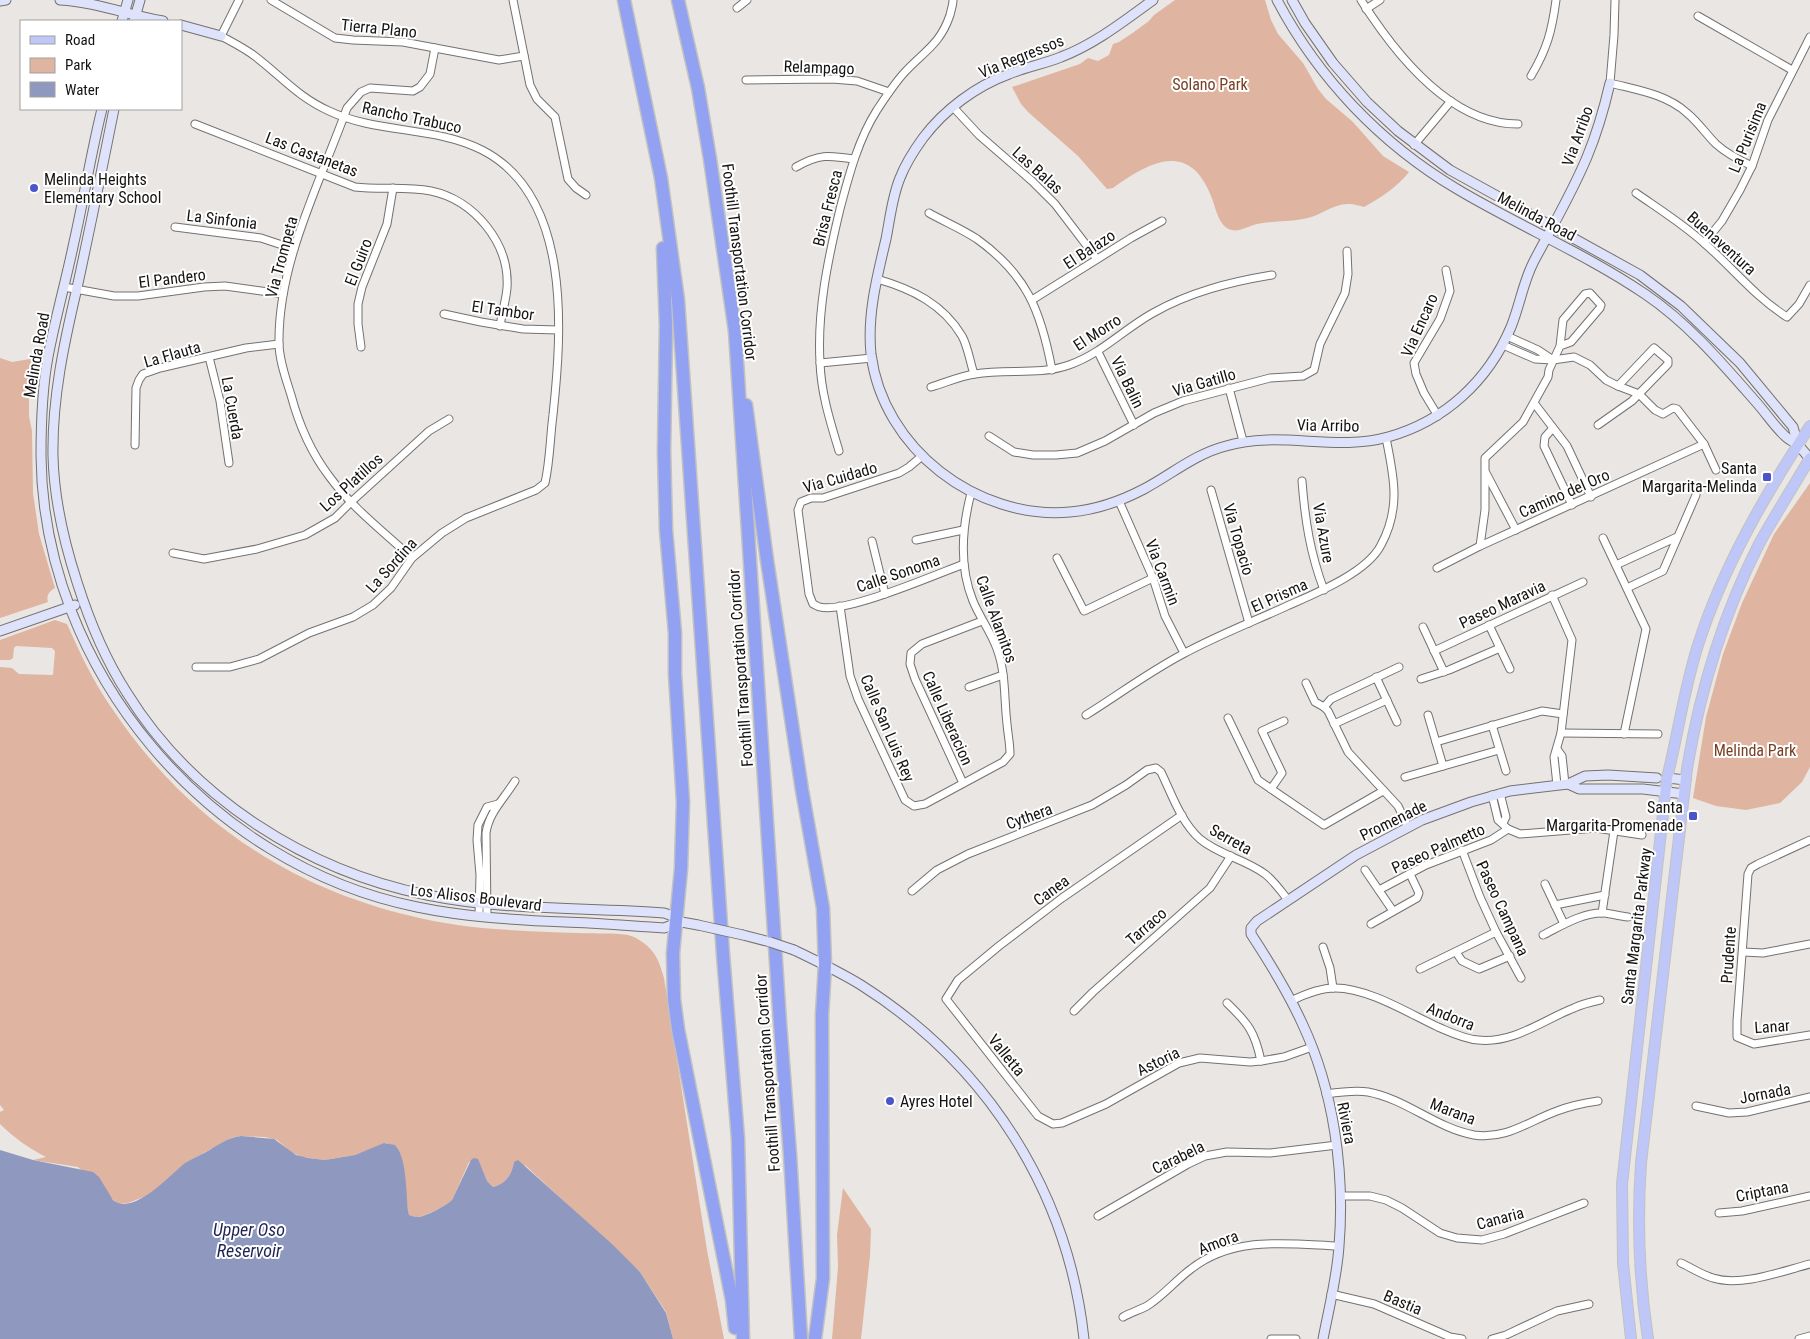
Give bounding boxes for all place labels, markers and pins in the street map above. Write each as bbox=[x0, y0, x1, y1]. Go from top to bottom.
place label: Melinda Heights Elementary School bbox=[44, 170, 161, 207]
marker: Melinda Heights Elementary School bbox=[28, 182, 40, 194]
place label: Santa Margarita-Melinda bbox=[1642, 459, 1757, 496]
marker: Santa Margarita-Melinda bbox=[1761, 471, 1773, 483]
place label: Santa Margarita-Promenade bbox=[1546, 798, 1683, 835]
marker: Santa Margarita-Promenade bbox=[1687, 810, 1699, 822]
place label: Ayres Hotel bbox=[900, 1092, 973, 1111]
marker: Ayres Hotel bbox=[884, 1095, 896, 1107]

